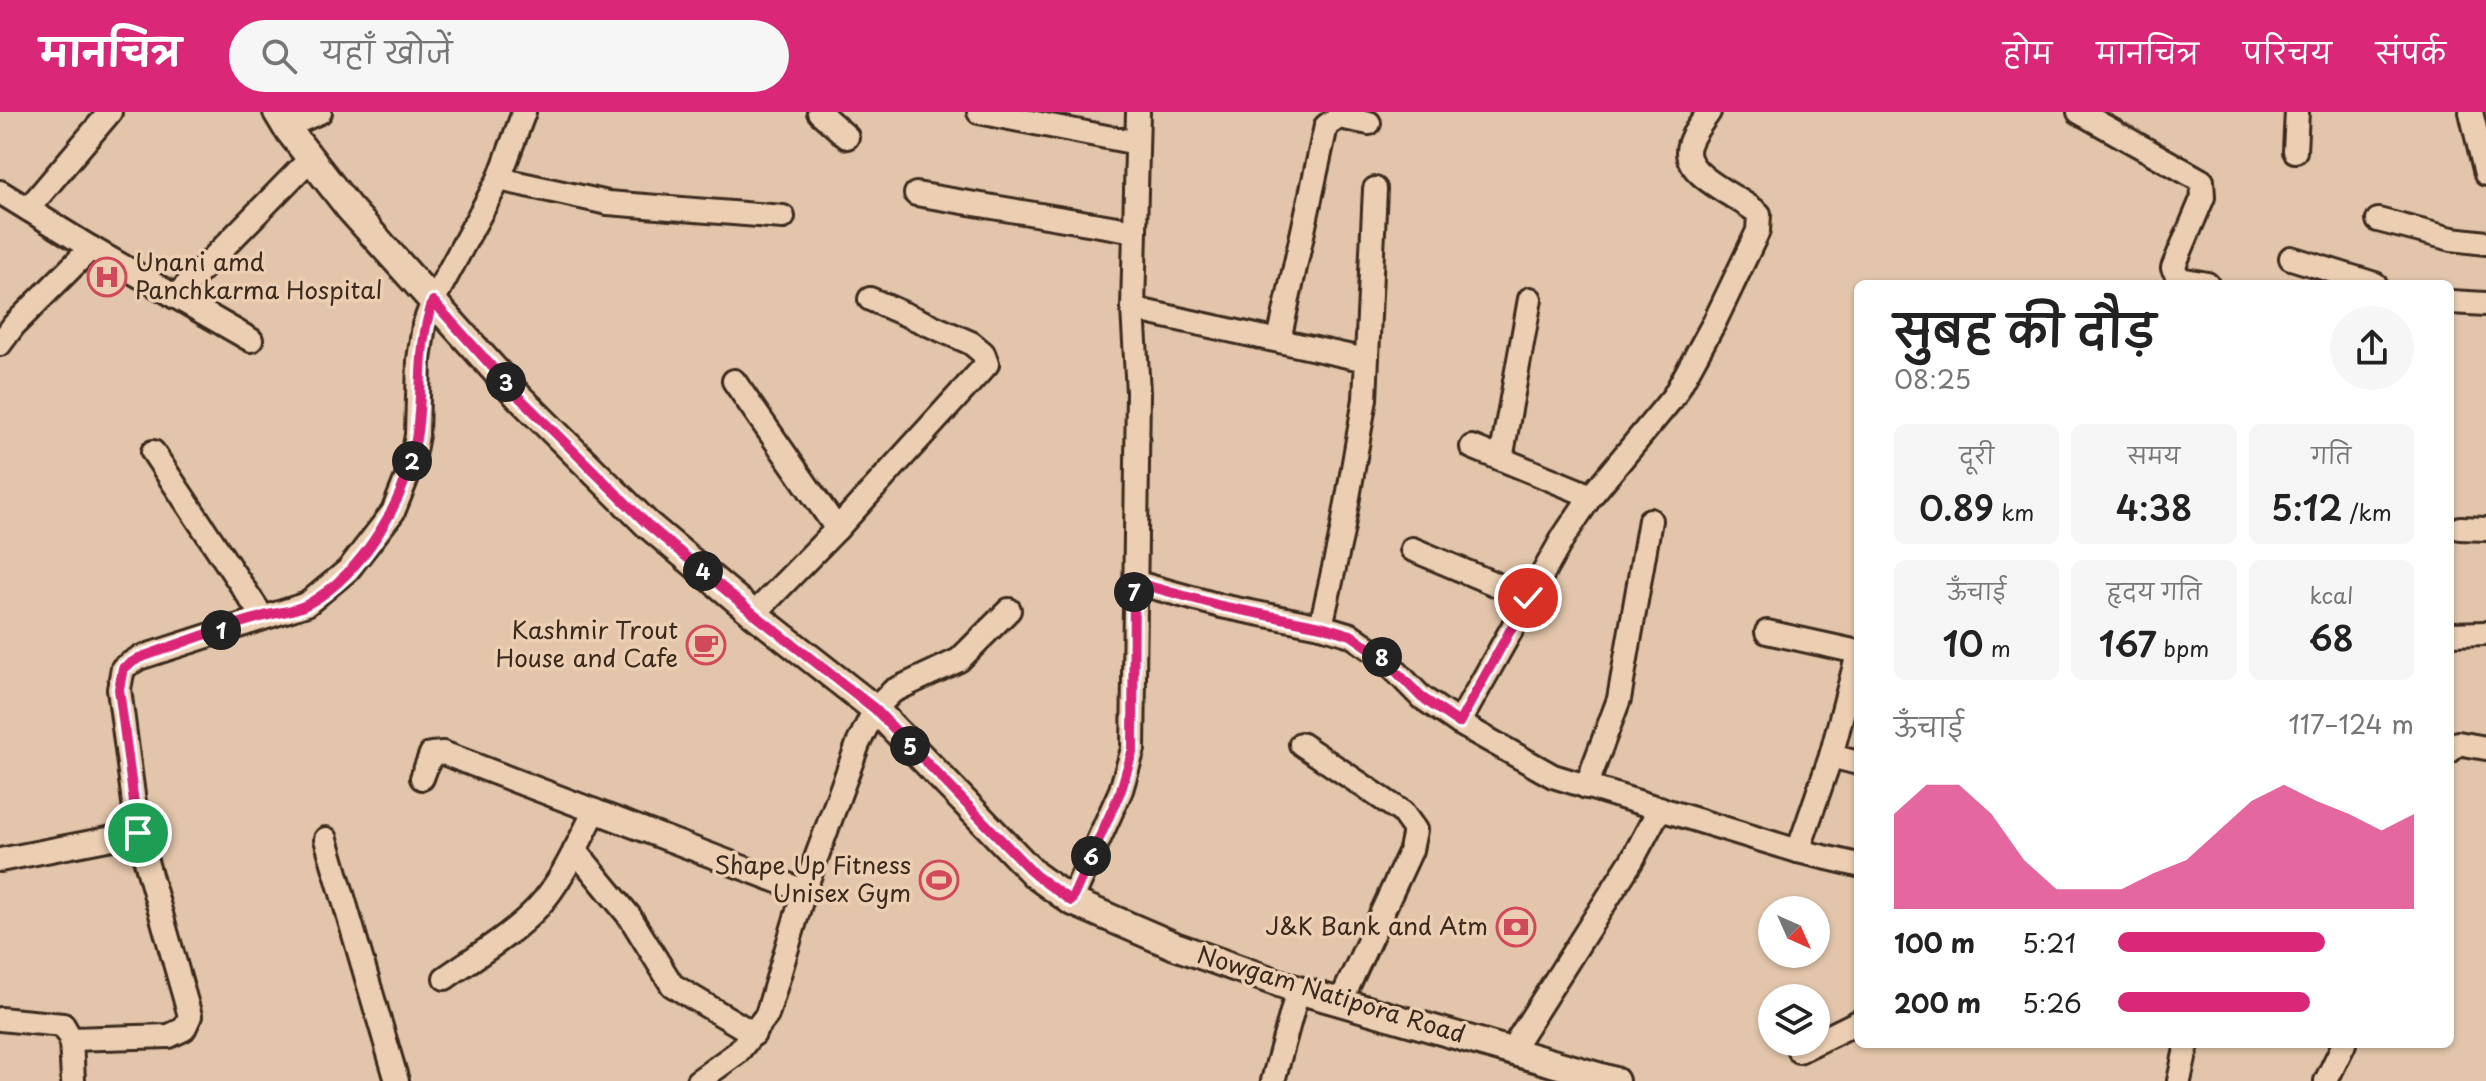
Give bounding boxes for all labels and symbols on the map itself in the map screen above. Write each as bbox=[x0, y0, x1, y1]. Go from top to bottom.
place label: Unani amd Panchkarma Hospital bbox=[135, 243, 382, 307]
hospital icon: Unani amd Panchkarma Hospital bbox=[86, 256, 128, 298]
pin: 3 bbox=[486, 362, 526, 402]
pin: 2 bbox=[392, 441, 432, 481]
pin: 4 bbox=[683, 551, 723, 591]
pin bbox=[1494, 564, 1562, 632]
pin: 7 bbox=[1114, 572, 1154, 612]
pin: 1 bbox=[201, 610, 241, 650]
place label: Kashmir Trout House and Cafe bbox=[495, 611, 678, 675]
cafe icon: Kashmir Trout House and Cafe bbox=[685, 624, 727, 666]
pin: 8 bbox=[1362, 637, 1402, 677]
pin: 5 bbox=[890, 726, 930, 766]
pin bbox=[104, 799, 172, 867]
pin: 6 bbox=[1071, 836, 1111, 876]
place label: Shape Up Fitness Unisex Gym bbox=[714, 846, 911, 910]
sports icon: Shape Up Fitness Unisex Gym bbox=[918, 859, 960, 901]
north arrow bbox=[1758, 896, 1830, 968]
bank icon: J&K Bank and Atm bbox=[1495, 906, 1537, 948]
place label: J&K Bank and Atm bbox=[1265, 907, 1488, 943]
street label: Nowgam Natipora Road bbox=[1193, 935, 1470, 1051]

